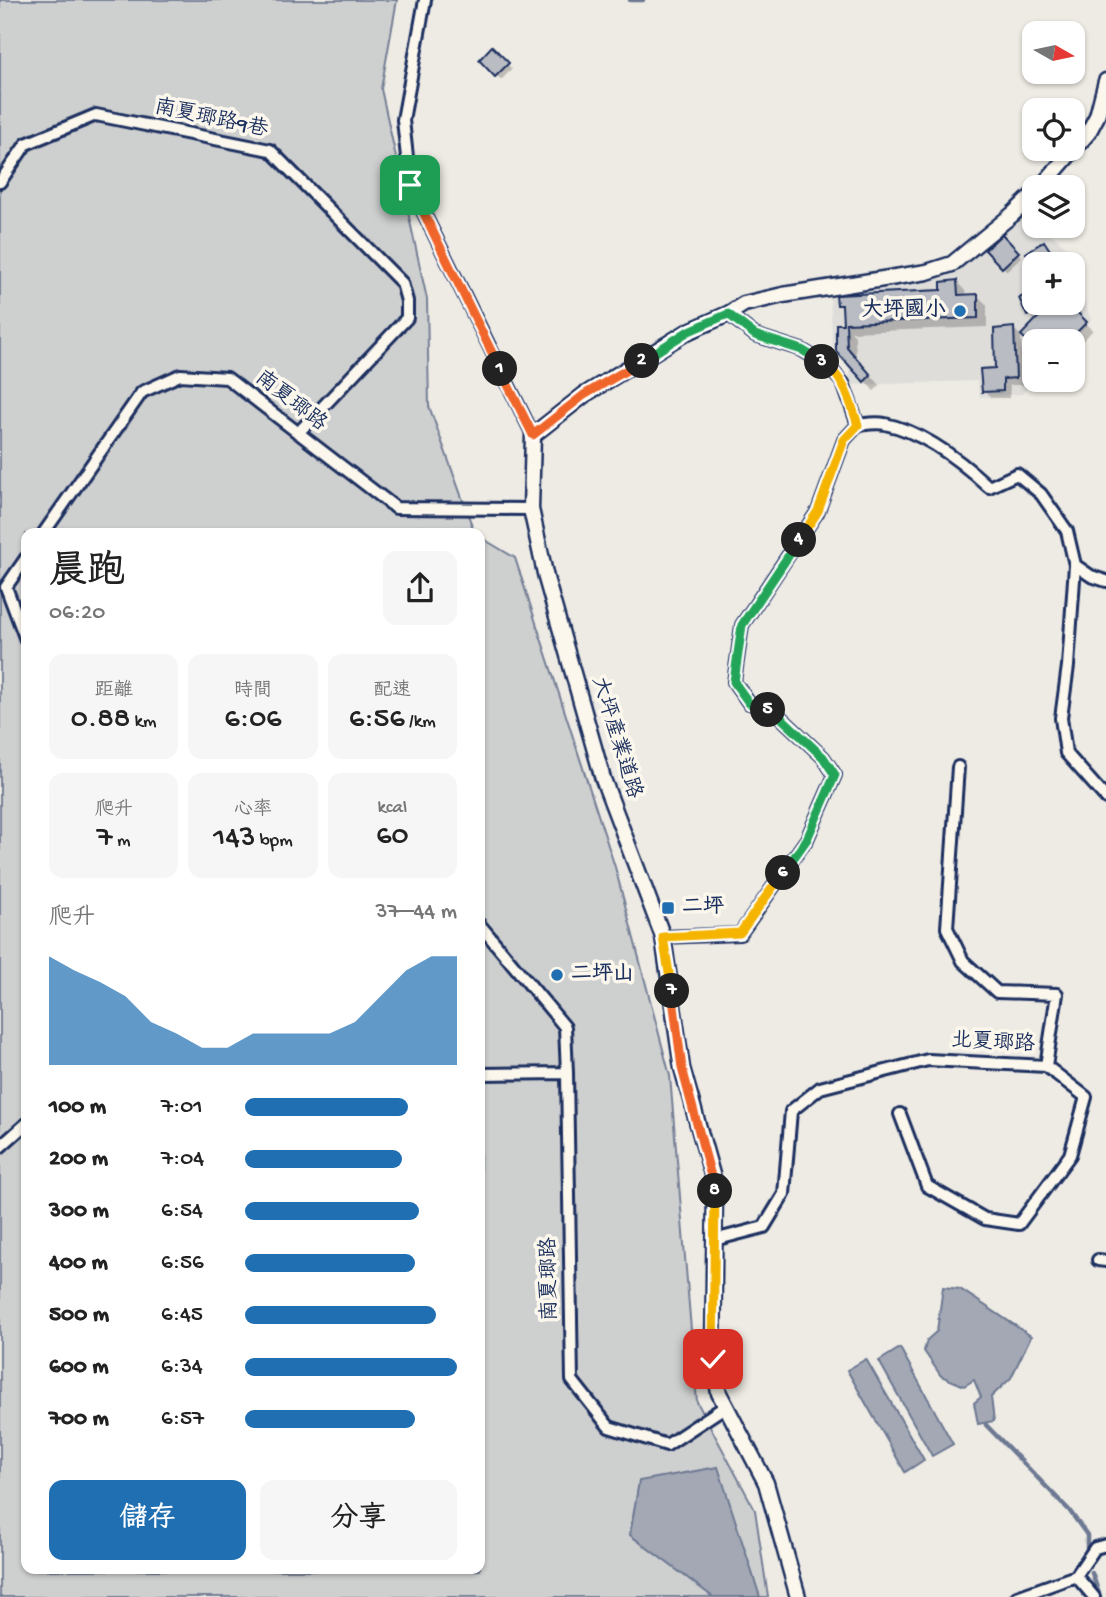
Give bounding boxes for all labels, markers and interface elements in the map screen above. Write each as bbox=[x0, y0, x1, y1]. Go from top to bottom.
north arrow bbox=[1022, 21, 1085, 84]
map controls bbox=[1022, 21, 1085, 392]
street label: 南夏瑯路9巷 bbox=[152, 94, 271, 144]
button: locate bbox=[1022, 98, 1085, 161]
pin bbox=[380, 155, 440, 215]
icon: arrive bbox=[391, 166, 429, 204]
button: layers bbox=[1022, 175, 1085, 238]
button: + bbox=[1022, 252, 1085, 315]
place label: 大坪國小 bbox=[862, 298, 946, 324]
marker: 大坪國小 bbox=[952, 303, 968, 319]
button: − bbox=[1022, 329, 1085, 392]
pin: 2 bbox=[624, 344, 660, 378]
pin: 3 bbox=[804, 344, 840, 380]
text: 2 bbox=[637, 349, 646, 372]
text: 3 bbox=[817, 350, 826, 373]
pin: 1 bbox=[482, 352, 518, 386]
text: 1 bbox=[496, 357, 503, 380]
street label: 南夏瑯路 bbox=[249, 365, 332, 438]
pin: 4 bbox=[782, 522, 816, 558]
text: 4 bbox=[794, 528, 803, 551]
button: share bbox=[383, 551, 457, 625]
text: 晨跑 bbox=[49, 552, 125, 596]
text: 06:20 bbox=[49, 600, 105, 627]
street label: 大坪產業道路 bbox=[585, 674, 647, 802]
text: 距離 bbox=[95, 680, 133, 703]
text: 時間 bbox=[234, 680, 272, 703]
text: 配速 bbox=[373, 680, 411, 703]
pin: 5 bbox=[750, 692, 786, 728]
text: 5 bbox=[763, 698, 773, 721]
text: 0.88 bbox=[71, 703, 130, 738]
text: 6:06 bbox=[225, 703, 281, 738]
text: 6:56 bbox=[349, 703, 405, 738]
text: km bbox=[130, 711, 157, 734]
text: /km bbox=[405, 711, 436, 734]
text: kcal bbox=[377, 797, 407, 820]
text: 爬升 bbox=[95, 799, 133, 822]
text: 心率 bbox=[234, 799, 272, 822]
text: 60 bbox=[376, 820, 408, 855]
text: 7 bbox=[97, 822, 112, 857]
text: 143 bbox=[213, 822, 255, 857]
text: m bbox=[112, 830, 130, 853]
text: bpm bbox=[255, 830, 293, 853]
pin: 6 bbox=[766, 856, 800, 890]
text: 6 bbox=[778, 861, 787, 884]
place label: 二坪 bbox=[682, 895, 724, 921]
text: 37–44 m bbox=[375, 899, 457, 926]
marker: 二坪 bbox=[660, 900, 676, 916]
text: 爬升 bbox=[49, 905, 95, 932]
place label: 二坪山 bbox=[571, 962, 634, 988]
marker: 二坪山 bbox=[549, 967, 565, 983]
pin: 7 bbox=[654, 974, 690, 1009]
text: 7 bbox=[667, 979, 676, 1002]
street label: 北夏瑯路 bbox=[950, 1027, 1036, 1059]
text: 100 m bbox=[49, 1094, 106, 1121]
text: 7:01 bbox=[161, 1094, 203, 1121]
text: 200 m bbox=[49, 1146, 108, 1173]
text: 7:04 bbox=[161, 1146, 204, 1173]
pin: 8 bbox=[698, 1174, 732, 1208]
text: 8 bbox=[709, 1179, 720, 1202]
text: 300 m bbox=[49, 1198, 109, 1225]
text: 6:54 bbox=[161, 1198, 203, 1225]
street label: 南夏瑯路 bbox=[536, 1237, 564, 1321]
text: 400 m bbox=[49, 1250, 108, 1277]
text: 6:56 bbox=[161, 1250, 204, 1277]
text: 500 m bbox=[49, 1302, 109, 1329]
text: 6:45 bbox=[161, 1302, 203, 1329]
pin bbox=[683, 1329, 743, 1389]
icon: check bbox=[694, 1340, 732, 1378]
text: 600 m bbox=[49, 1354, 109, 1381]
text: 6:34 bbox=[161, 1354, 203, 1381]
text: 700 m bbox=[49, 1406, 109, 1433]
text: 6:57 bbox=[161, 1406, 204, 1433]
button: 儲存 bbox=[49, 1480, 246, 1560]
button: 分享 bbox=[260, 1480, 457, 1560]

